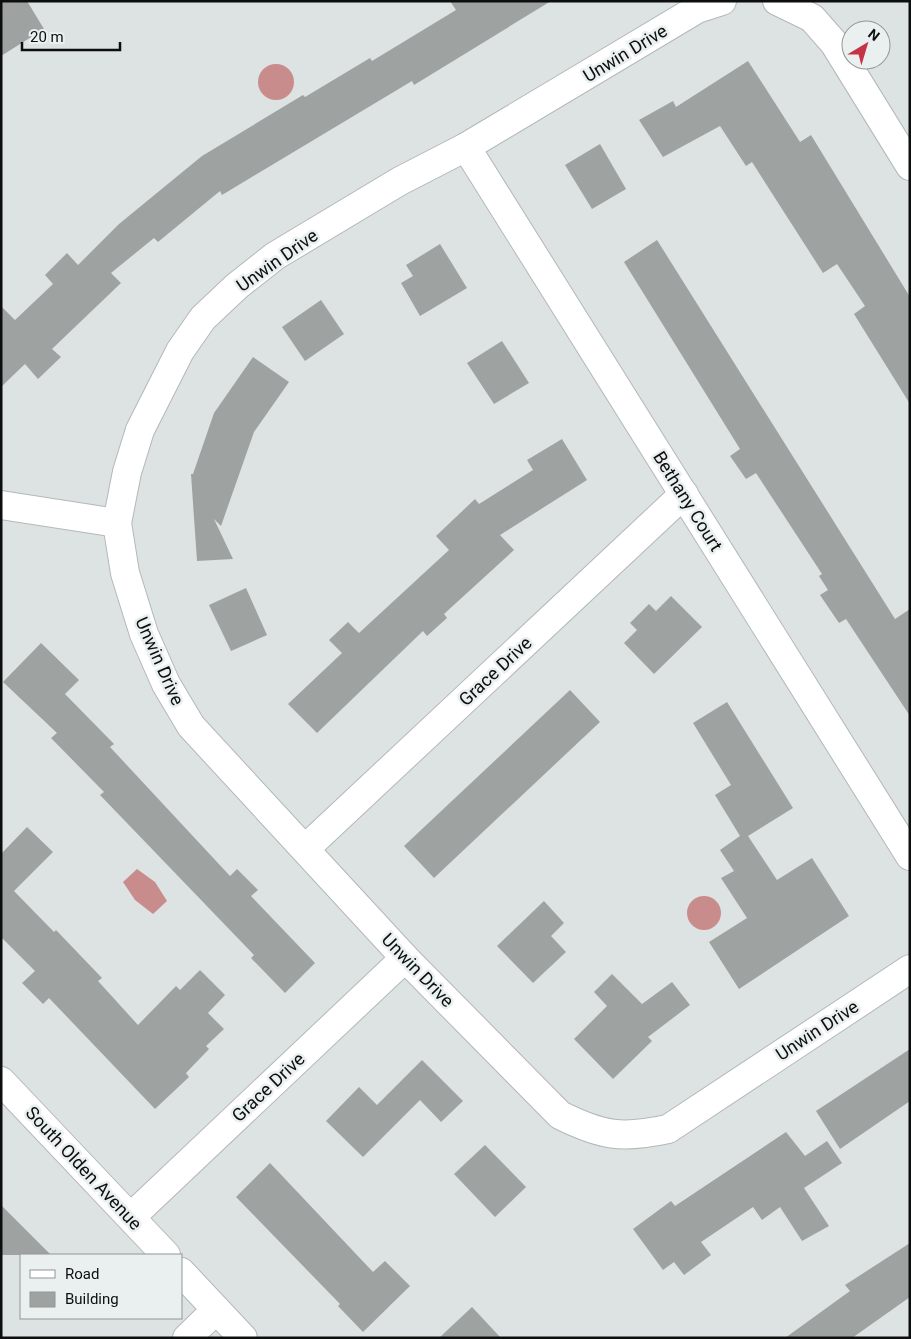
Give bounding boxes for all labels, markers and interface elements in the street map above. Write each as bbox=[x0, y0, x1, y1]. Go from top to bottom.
scale bar bbox=[22, 20, 120, 52]
street label: Unwin Drive bbox=[579, 20, 671, 86]
north arrow bbox=[841, 20, 891, 70]
text: N bbox=[865, 25, 883, 44]
text: 20 m bbox=[30, 28, 64, 46]
street label: Unwin Drive bbox=[232, 224, 322, 296]
street label: Bethany Court bbox=[649, 447, 727, 555]
street label: Unwin Drive bbox=[131, 614, 189, 708]
street label: Grace Drive bbox=[454, 632, 536, 710]
street label: Unwin Drive bbox=[378, 929, 458, 1011]
street label: Unwin Drive bbox=[772, 995, 862, 1065]
street label: Grace Drive bbox=[227, 1048, 309, 1126]
street label: South Olden Avenue bbox=[21, 1102, 147, 1234]
legend bbox=[20, 1254, 182, 1319]
text: Road bbox=[65, 1265, 99, 1283]
text: Building bbox=[65, 1290, 119, 1308]

